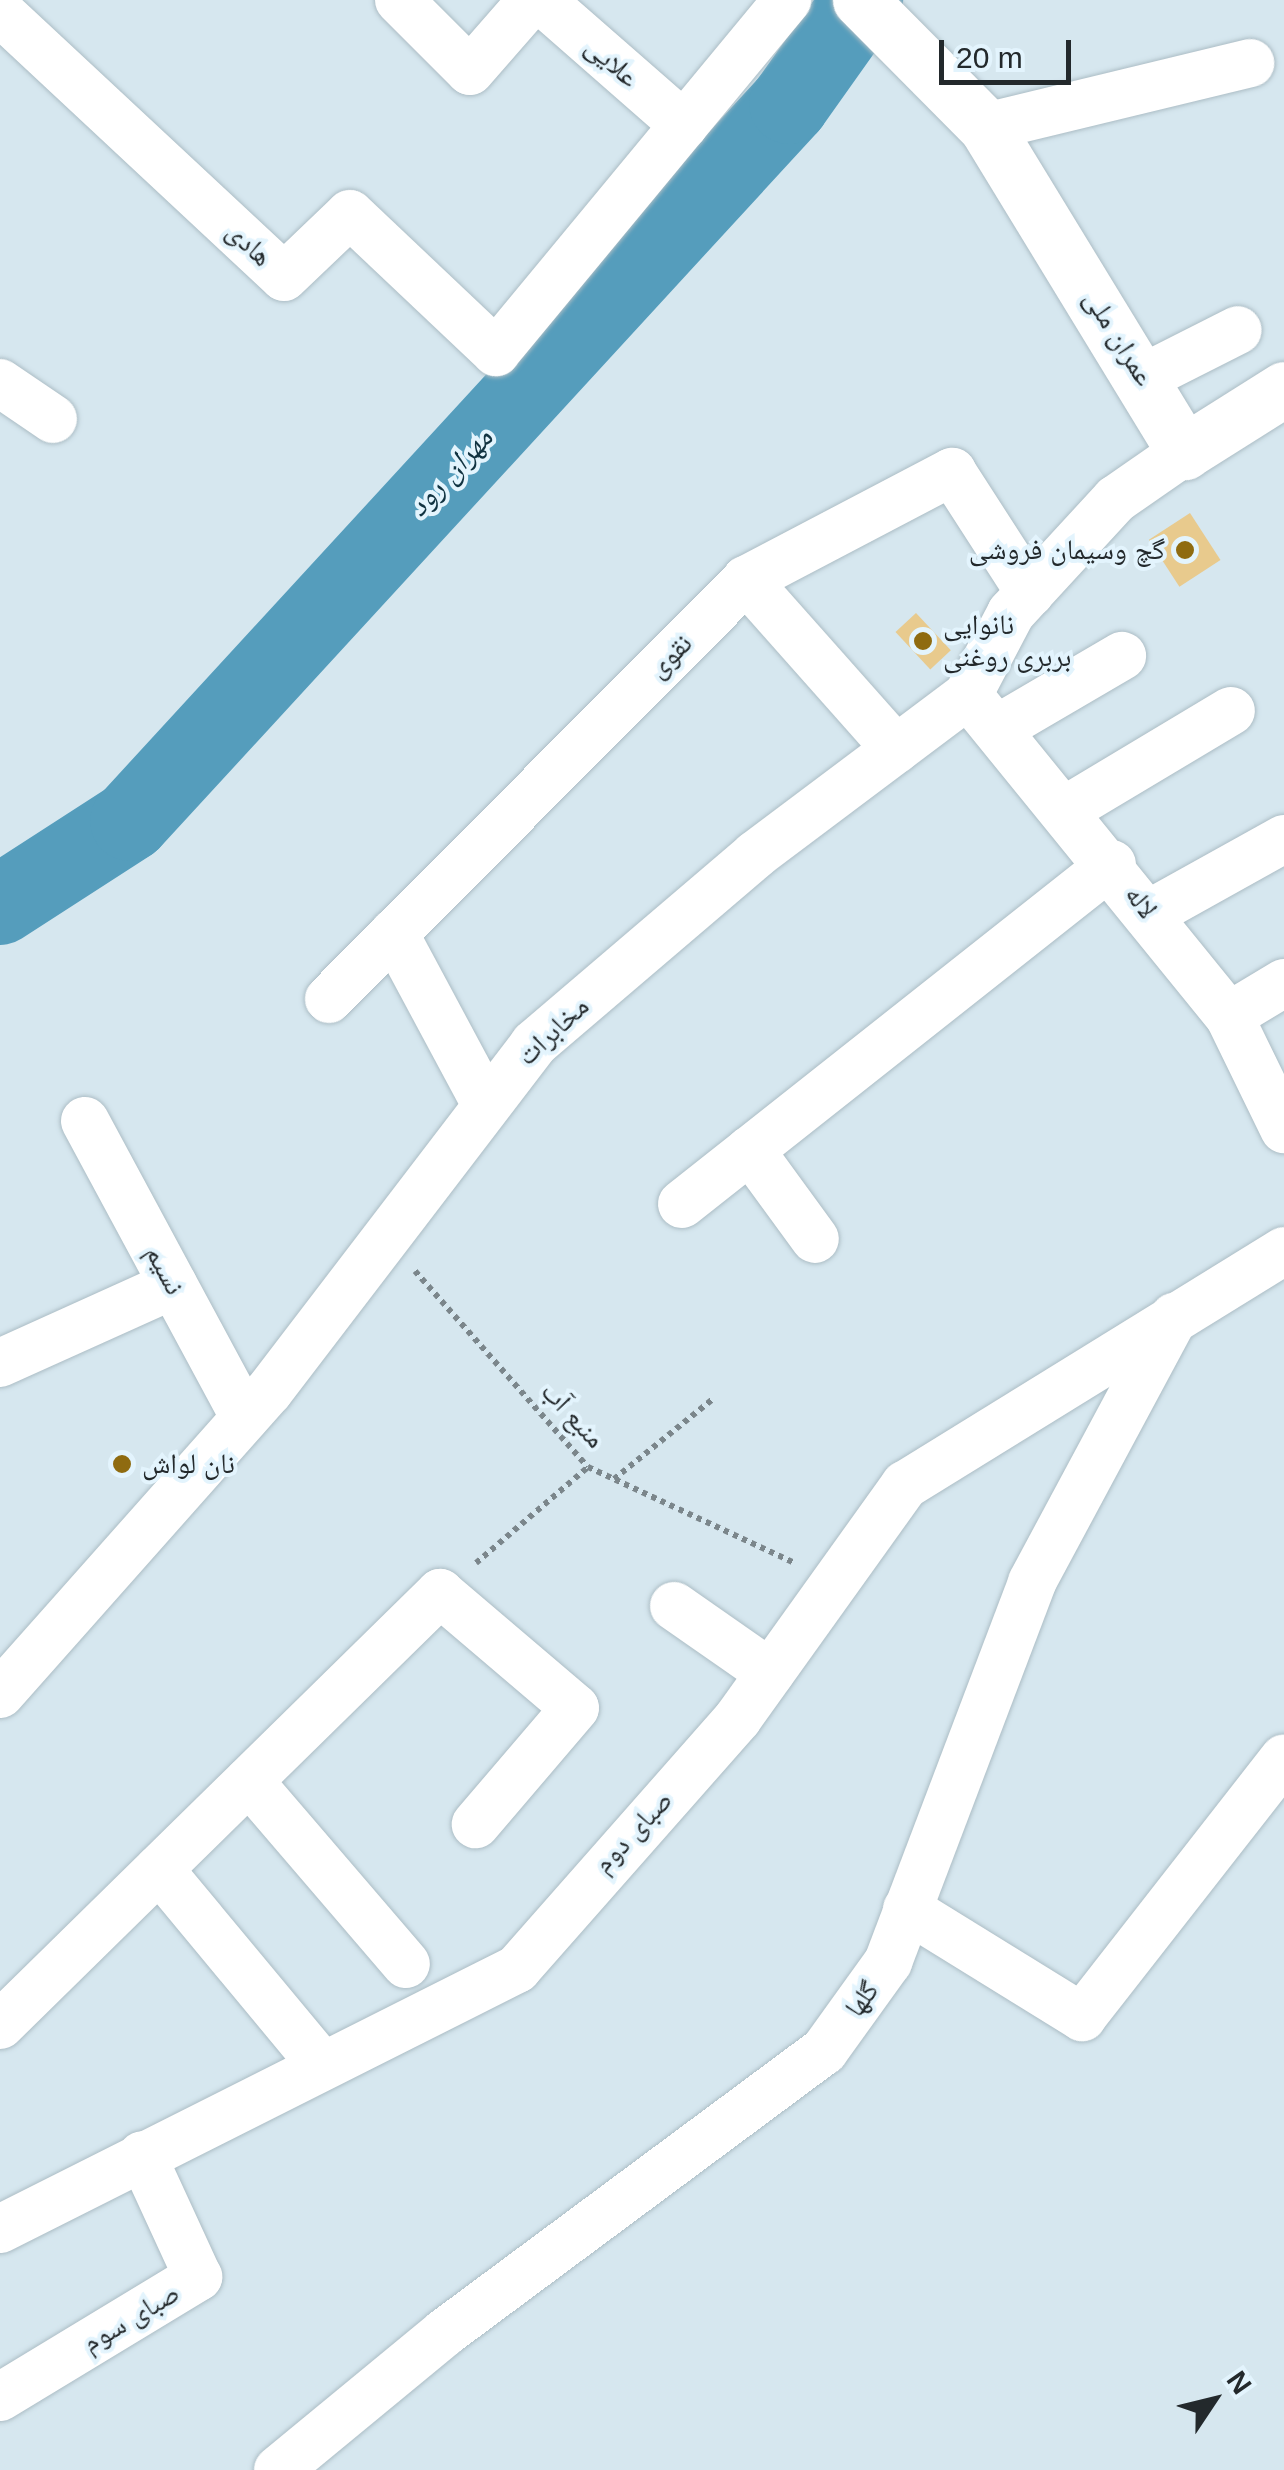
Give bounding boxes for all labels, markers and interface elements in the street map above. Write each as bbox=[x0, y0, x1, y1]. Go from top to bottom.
scale bar bbox=[944, 20, 1076, 82]
street label: علایی bbox=[578, 30, 646, 94]
text: 20 m bbox=[956, 41, 1023, 74]
street label: هادی bbox=[219, 215, 279, 273]
street label: عمران ملی bbox=[1076, 284, 1162, 392]
water label: مهران رود bbox=[400, 420, 500, 524]
place label: گچ وسیمان فروشی bbox=[969, 533, 1165, 567]
marker: گچ وسیمان فروشی bbox=[1174, 539, 1196, 561]
place label: نانوایی بربری روغنی bbox=[943, 608, 1072, 674]
street label: نقوی bbox=[641, 627, 699, 685]
marker: نانوایی بربری روغنی bbox=[912, 630, 934, 652]
street label: لاله bbox=[1118, 879, 1164, 925]
street label: مخابرات bbox=[510, 989, 596, 1073]
street label: نسیم bbox=[138, 1240, 192, 1300]
street label: منبع آب bbox=[534, 1375, 612, 1455]
place label: نان لواش bbox=[142, 1447, 235, 1481]
marker: نان لواش bbox=[111, 1453, 133, 1475]
street label: صبای دوم bbox=[586, 1784, 680, 1880]
street label: گلها bbox=[838, 1974, 886, 2024]
street label: صبای سوم bbox=[76, 2276, 186, 2360]
north arrow bbox=[1164, 2350, 1264, 2450]
text: N bbox=[1220, 2365, 1257, 2400]

